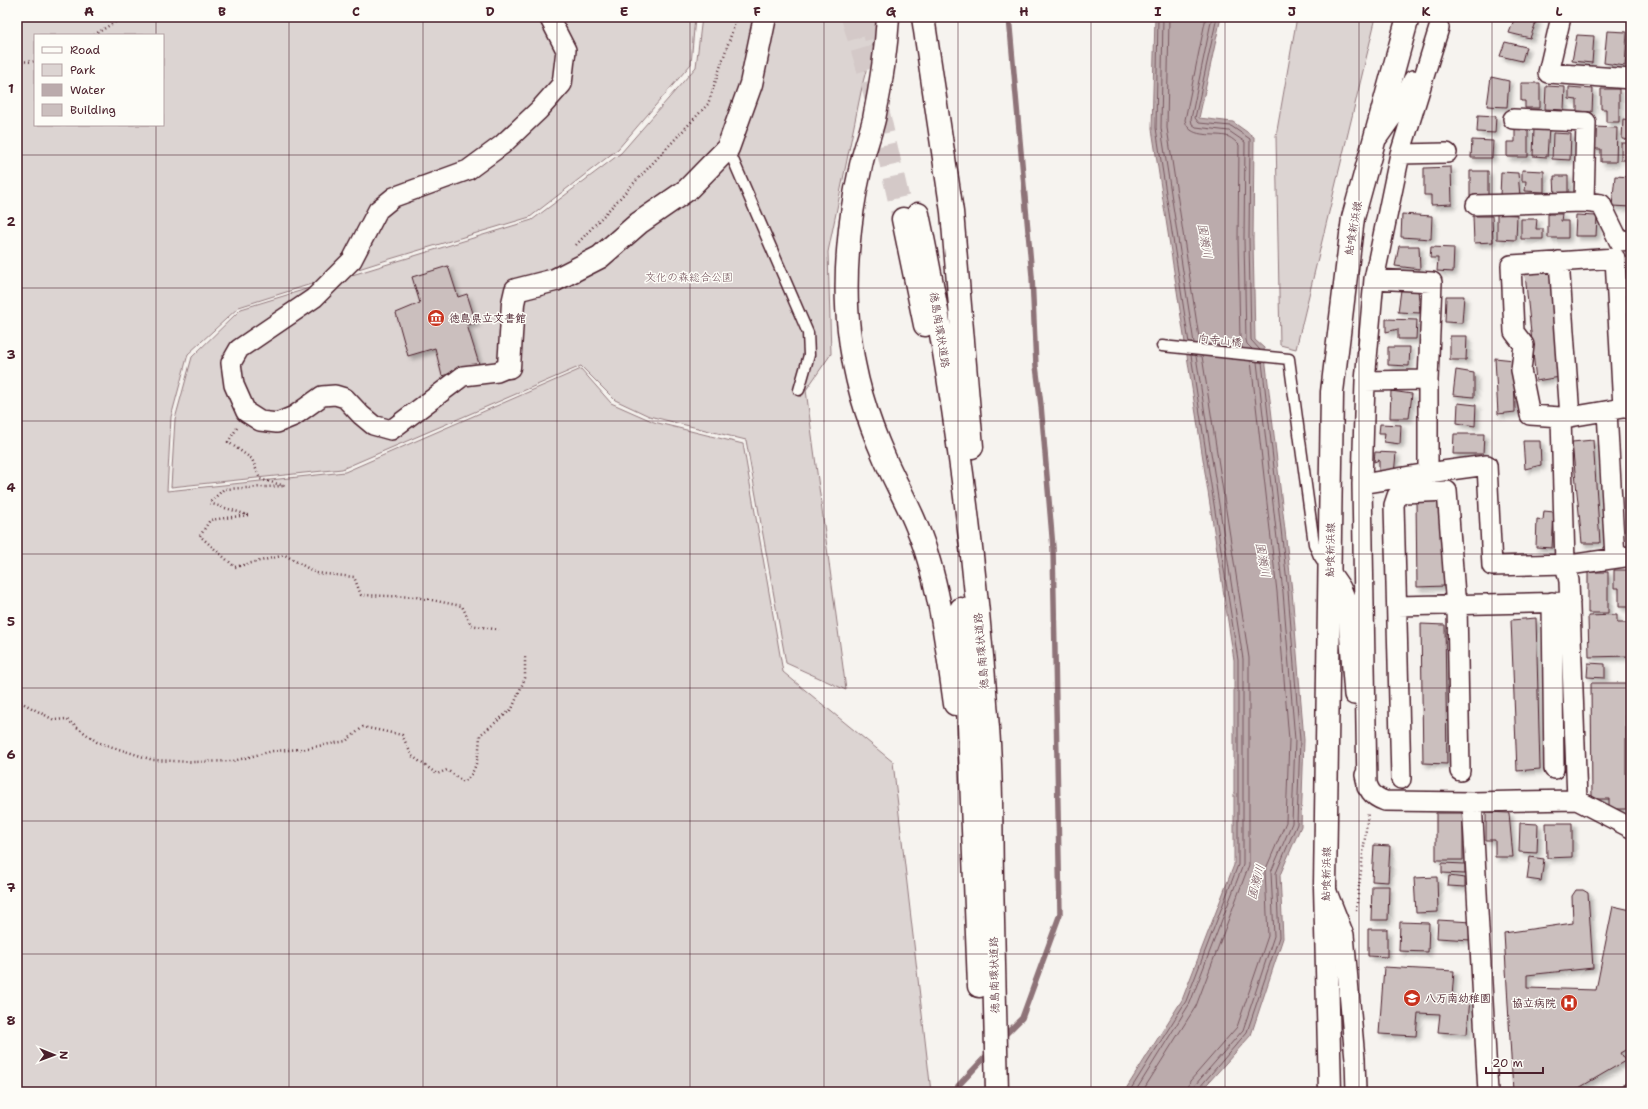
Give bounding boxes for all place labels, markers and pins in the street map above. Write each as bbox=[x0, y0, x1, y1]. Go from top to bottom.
museum icon: 徳島県立文書館 bbox=[426, 308, 446, 328]
place label: 徳島県立文書館 bbox=[449, 311, 526, 326]
school or university icon: 八万南幼稚園 bbox=[1402, 988, 1422, 1008]
place label: 八万南幼稚園 bbox=[1425, 991, 1491, 1006]
hospital icon: 協立病院 bbox=[1559, 993, 1579, 1013]
place label: 協立病院 bbox=[1512, 996, 1556, 1011]

